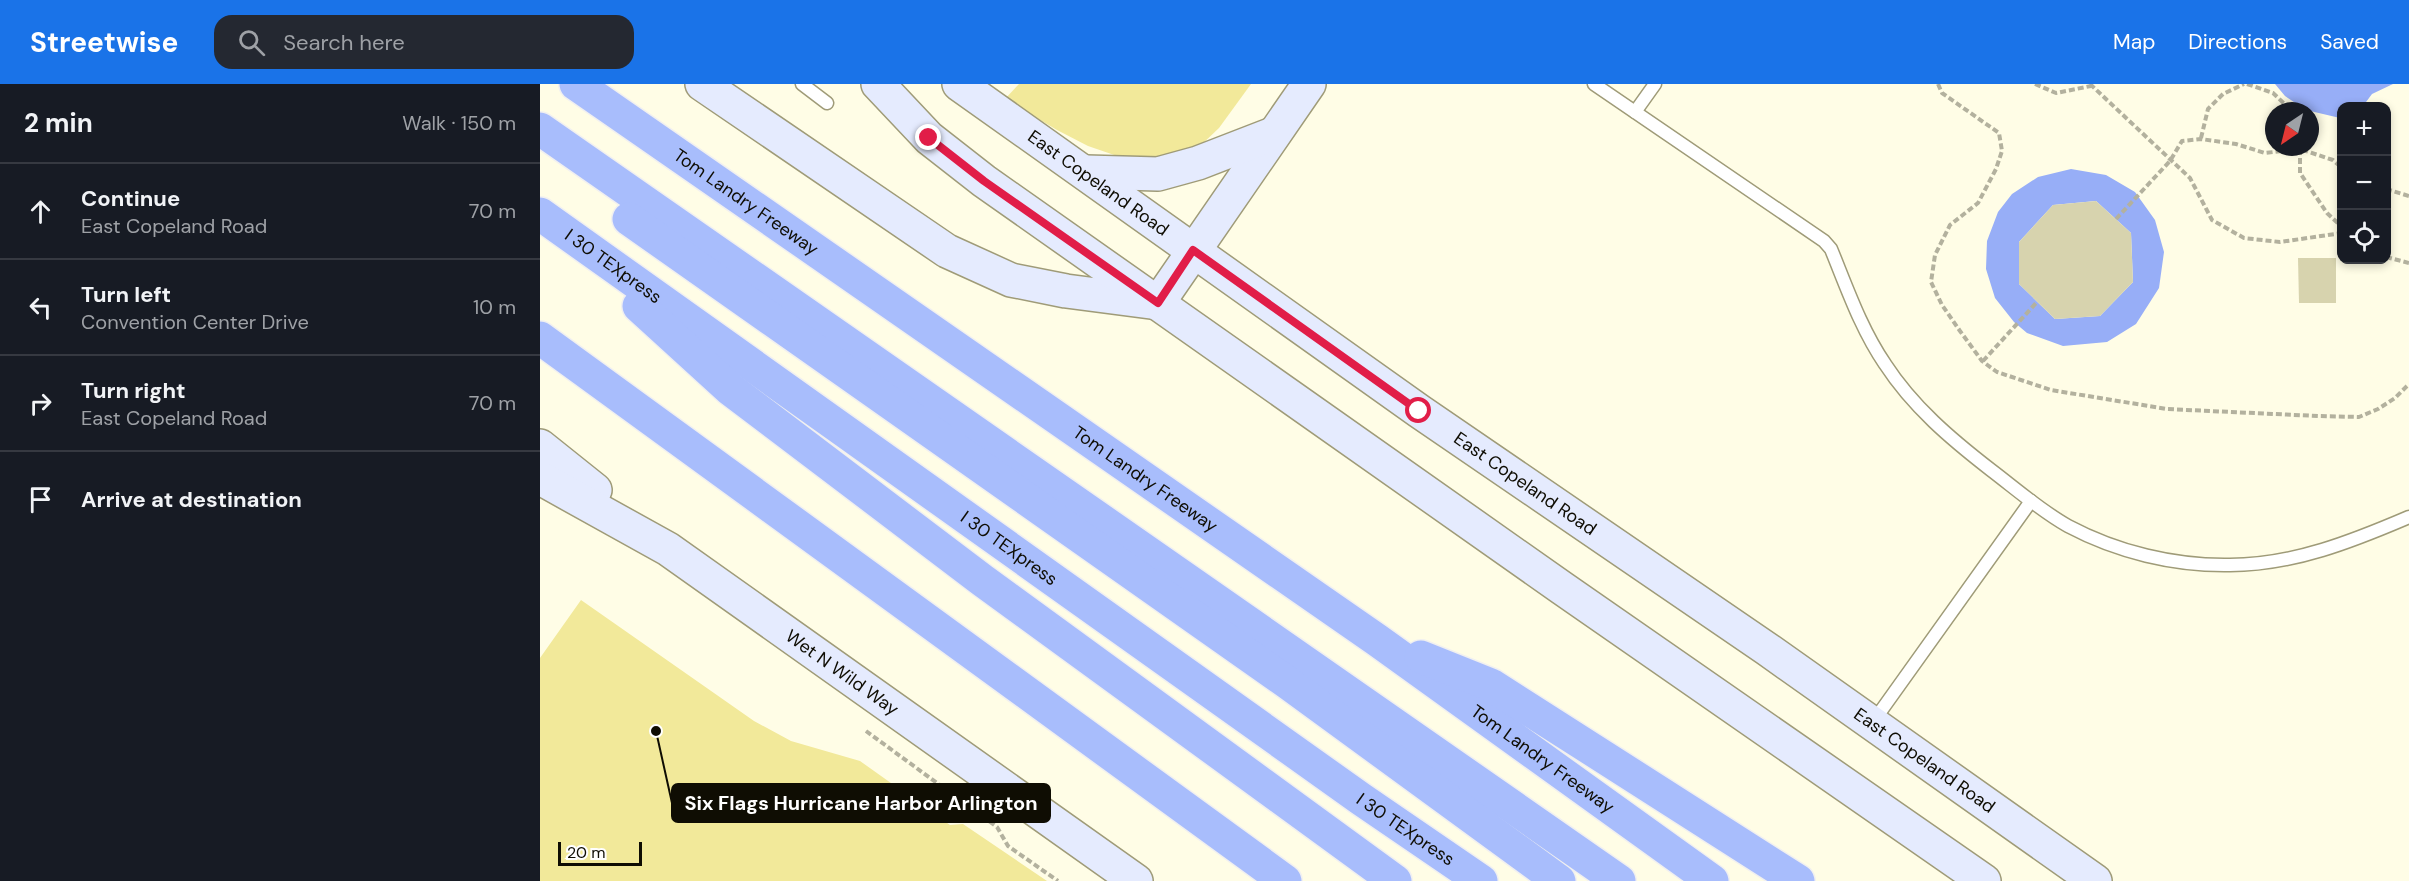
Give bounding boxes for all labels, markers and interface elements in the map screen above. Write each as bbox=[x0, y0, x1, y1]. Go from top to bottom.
search box bbox=[214, 15, 634, 69]
text: Streetwise bbox=[30, 24, 178, 61]
icon: search bbox=[235, 26, 268, 59]
text: Search here bbox=[283, 28, 405, 57]
text: Map bbox=[2113, 28, 2155, 56]
text: Directions bbox=[2188, 28, 2287, 56]
text: Saved bbox=[2320, 28, 2379, 56]
north arrow bbox=[2265, 102, 2319, 156]
map controls bbox=[2337, 102, 2391, 264]
button: + bbox=[2337, 102, 2391, 156]
text: 2 min bbox=[24, 106, 93, 140]
text: Walk · 150 m bbox=[402, 110, 516, 136]
route end bbox=[915, 124, 941, 150]
street label: East Copeland Road bbox=[1023, 125, 1174, 241]
street label: Tom Landry Freeway bbox=[669, 143, 823, 261]
button: − bbox=[2337, 156, 2391, 210]
text: Continue bbox=[81, 184, 180, 213]
icon: ahead bbox=[24, 195, 57, 228]
text: 70 m bbox=[469, 198, 516, 224]
button: locate bbox=[2337, 210, 2391, 264]
text: East Copeland Road bbox=[81, 213, 267, 239]
street label: I 30 TEXpress bbox=[560, 223, 667, 309]
text: Turn left bbox=[81, 280, 171, 309]
icon: left bbox=[24, 291, 57, 324]
text: 10 m bbox=[473, 294, 516, 320]
text: Convention Center Drive bbox=[81, 309, 309, 335]
text: Turn right bbox=[81, 376, 186, 405]
icon: right bbox=[24, 387, 57, 420]
text: 70 m bbox=[469, 390, 516, 416]
route start bbox=[1405, 397, 1431, 423]
text: East Copeland Road bbox=[81, 405, 267, 431]
street label: Tom Landry Freeway bbox=[1068, 420, 1223, 538]
street label: East Copeland Road bbox=[1449, 426, 1601, 541]
icon: arrive bbox=[24, 483, 57, 516]
text: Arrive at destination bbox=[81, 485, 302, 514]
street label: I 30 TEXpress bbox=[956, 505, 1062, 591]
street label: Wet N Wild Way bbox=[781, 624, 904, 721]
street label: Tom Landry Freeway bbox=[1466, 699, 1619, 819]
street label: East Copeland Road bbox=[1849, 702, 2000, 819]
callout: Six Flags Hurricane Harbor Arlington bbox=[672, 784, 1050, 822]
street label: I 30 TEXpress bbox=[1352, 787, 1459, 871]
text: Six Flags Hurricane Harbor Arlington bbox=[684, 790, 1038, 816]
scale bar bbox=[558, 839, 642, 866]
text: 20 m bbox=[567, 842, 606, 863]

